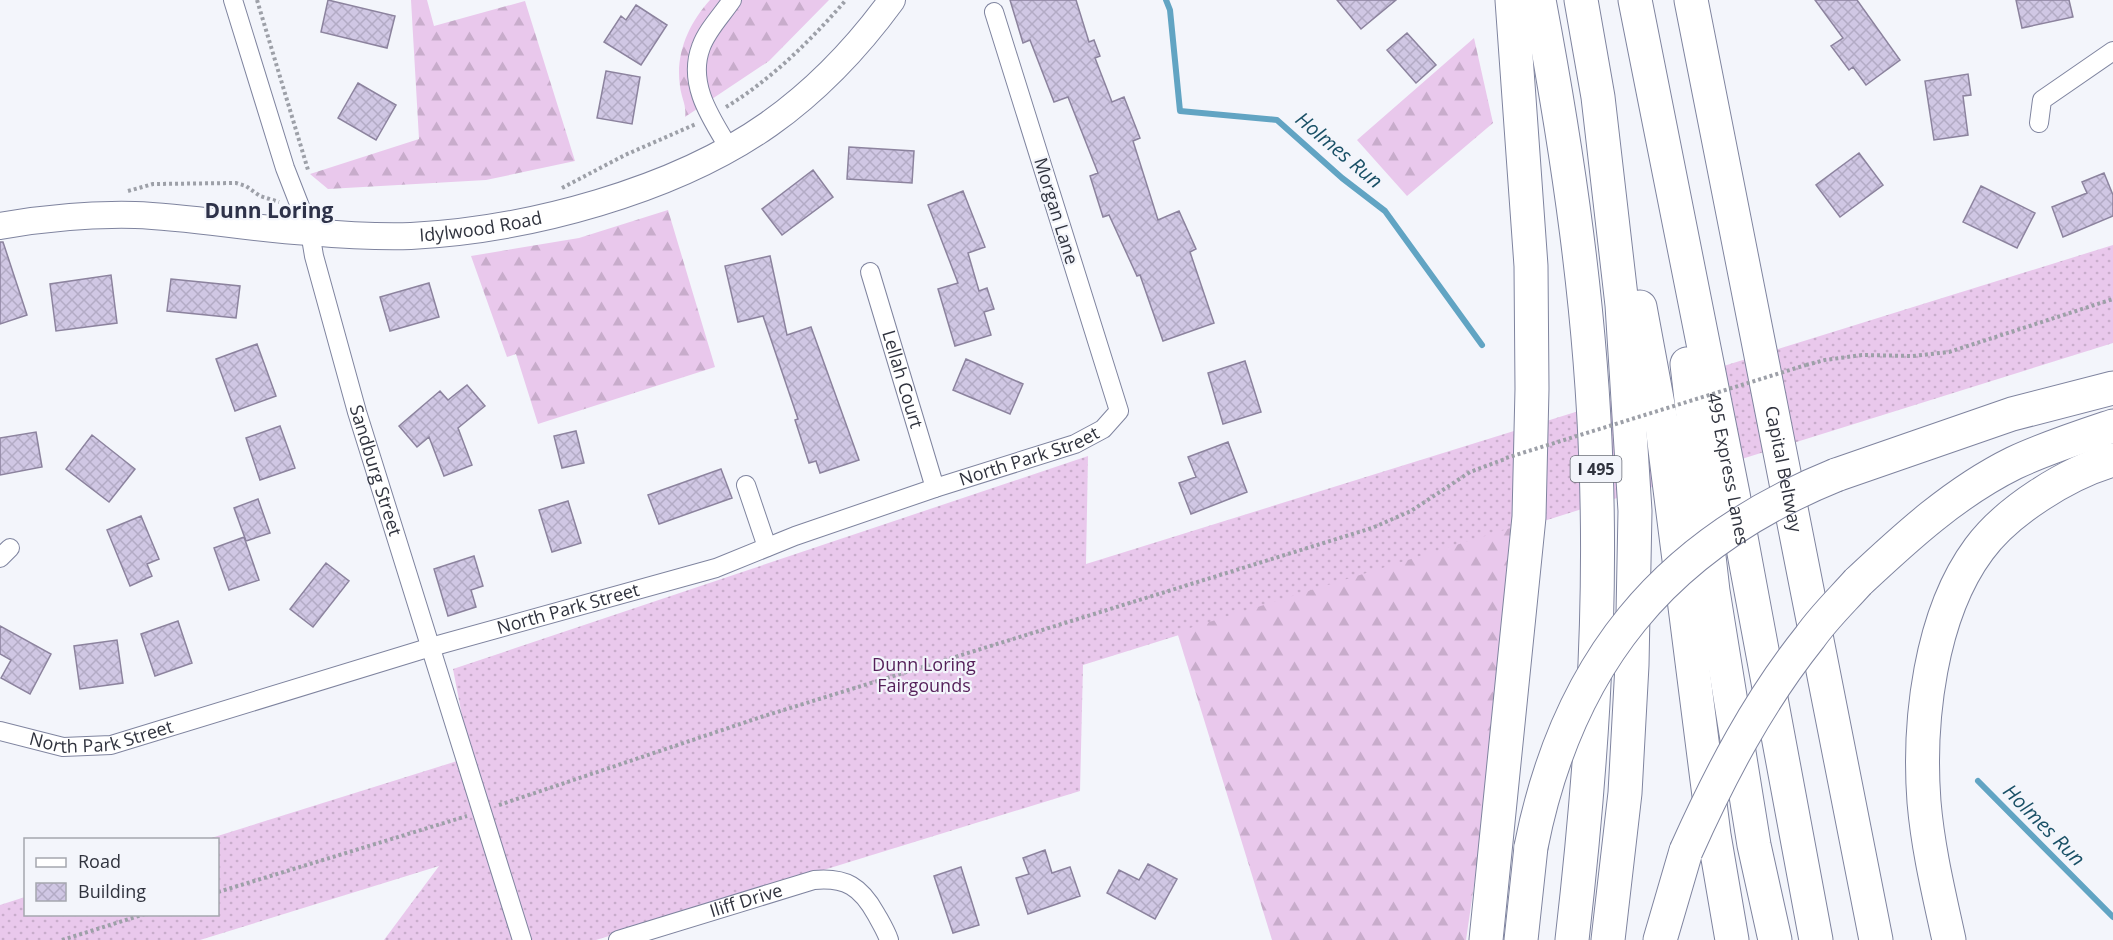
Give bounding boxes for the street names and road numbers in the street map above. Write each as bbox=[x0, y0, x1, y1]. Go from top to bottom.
street label: Morgan Lane bbox=[1029, 154, 1085, 267]
street label: Idylwood Road bbox=[418, 205, 544, 247]
street label: Lellah Court bbox=[877, 327, 929, 431]
street label: 495 Express Lanes bbox=[1702, 391, 1755, 547]
street label: Sandburg Street bbox=[345, 402, 408, 539]
street label: Capital Beltway bbox=[1760, 404, 1809, 535]
street label: North Park Street bbox=[956, 420, 1103, 491]
road number: I 495 bbox=[1570, 456, 1622, 482]
street label: North Park Street bbox=[494, 577, 642, 639]
street label: North Park Street bbox=[27, 714, 176, 758]
street label: Iliff Drive bbox=[706, 877, 785, 922]

